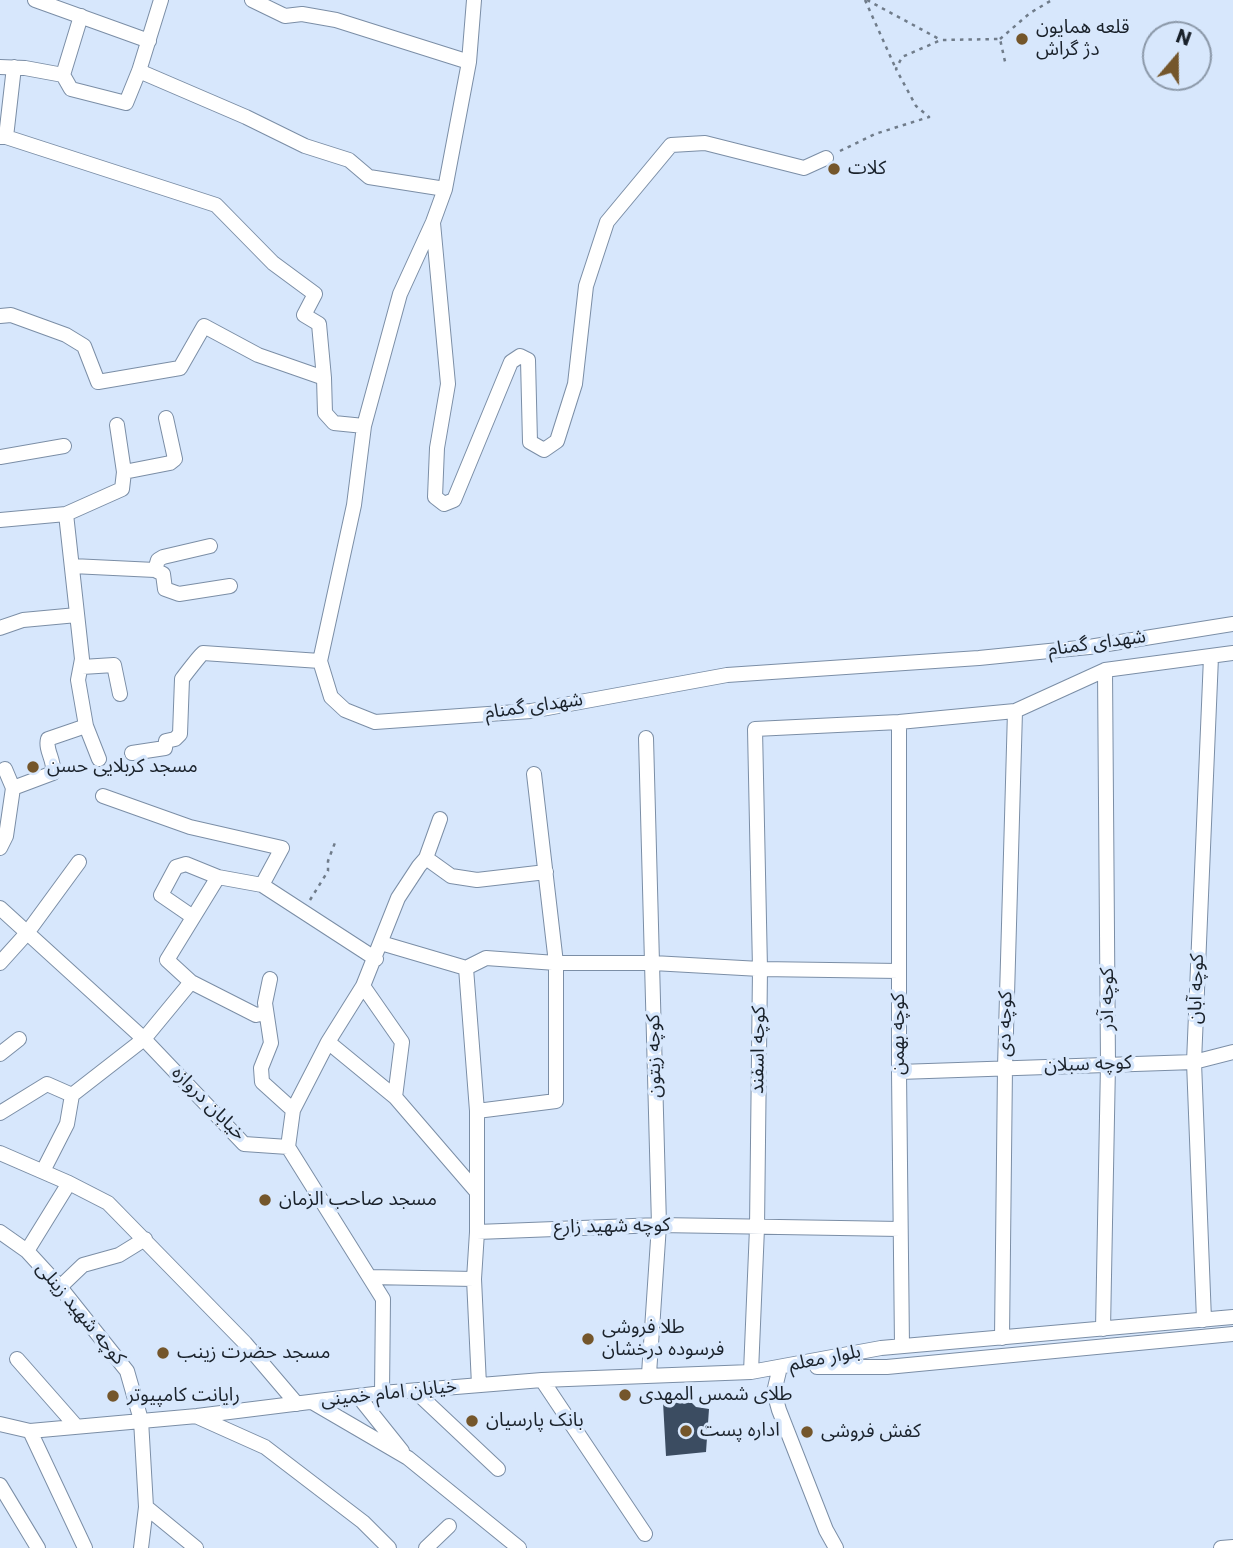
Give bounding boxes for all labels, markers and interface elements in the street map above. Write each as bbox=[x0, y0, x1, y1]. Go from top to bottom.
place label: قلعه همایون دژ گراش bbox=[1036, 17, 1129, 61]
north arrow bbox=[1142, 21, 1212, 91]
text: N bbox=[1172, 23, 1195, 53]
marker: قلعه همایون دژ گراش bbox=[1014, 31, 1030, 47]
place label: کلات bbox=[848, 158, 886, 180]
marker: کلات bbox=[826, 161, 842, 177]
street label: شهدای گمنام bbox=[1047, 626, 1147, 662]
street label: شهدای گمنام bbox=[484, 689, 584, 725]
place label: مسجد کربلایی حسن bbox=[47, 756, 198, 778]
marker: مسجد کربلایی حسن bbox=[25, 759, 41, 775]
street label: کوچه آبان bbox=[1184, 953, 1210, 1025]
street label: کوچه آذر bbox=[1097, 968, 1119, 1030]
street label: کوچه دی bbox=[994, 991, 1018, 1057]
street label: کوچه بهمن bbox=[888, 993, 910, 1075]
street label: کوچه اسفند bbox=[747, 1006, 771, 1094]
street label: کوچه زیتون bbox=[643, 1014, 667, 1098]
street label: کوچه سبلان bbox=[1044, 1052, 1132, 1078]
street label: خیابان دروازه bbox=[166, 1062, 250, 1146]
place label: مسجد صاحب الزمان bbox=[279, 1189, 437, 1211]
marker: مسجد صاحب الزمان bbox=[257, 1192, 273, 1208]
street label: کوچه شهید زارع bbox=[553, 1215, 671, 1239]
street label: کوچه شهید زینلی bbox=[30, 1258, 130, 1370]
place label: طلا فروشی فرسوده درخشان bbox=[602, 1317, 724, 1361]
marker: طلا فروشی فرسوده درخشان bbox=[580, 1331, 596, 1347]
street label: بلوار معلم bbox=[787, 1341, 863, 1377]
place label: مسجد حضرت زینب bbox=[177, 1342, 330, 1364]
marker: مسجد حضرت زینب bbox=[155, 1345, 171, 1361]
street label: خیابان امام خمینی bbox=[320, 1376, 458, 1412]
place label: طلای شمس المهدی bbox=[639, 1384, 792, 1406]
place label: رایانت کامپیوتر bbox=[127, 1385, 240, 1407]
marker: طلای شمس المهدی bbox=[617, 1387, 633, 1403]
marker: رایانت کامپیوتر bbox=[105, 1388, 121, 1404]
place label: بانک پارسیان bbox=[486, 1410, 583, 1432]
marker: بانک پارسیان bbox=[464, 1413, 480, 1429]
place label: اداره پست bbox=[700, 1420, 780, 1442]
place label: کفش فروشی bbox=[821, 1421, 921, 1443]
marker: اداره پست bbox=[678, 1423, 694, 1439]
marker: کفش فروشی bbox=[799, 1424, 815, 1440]

